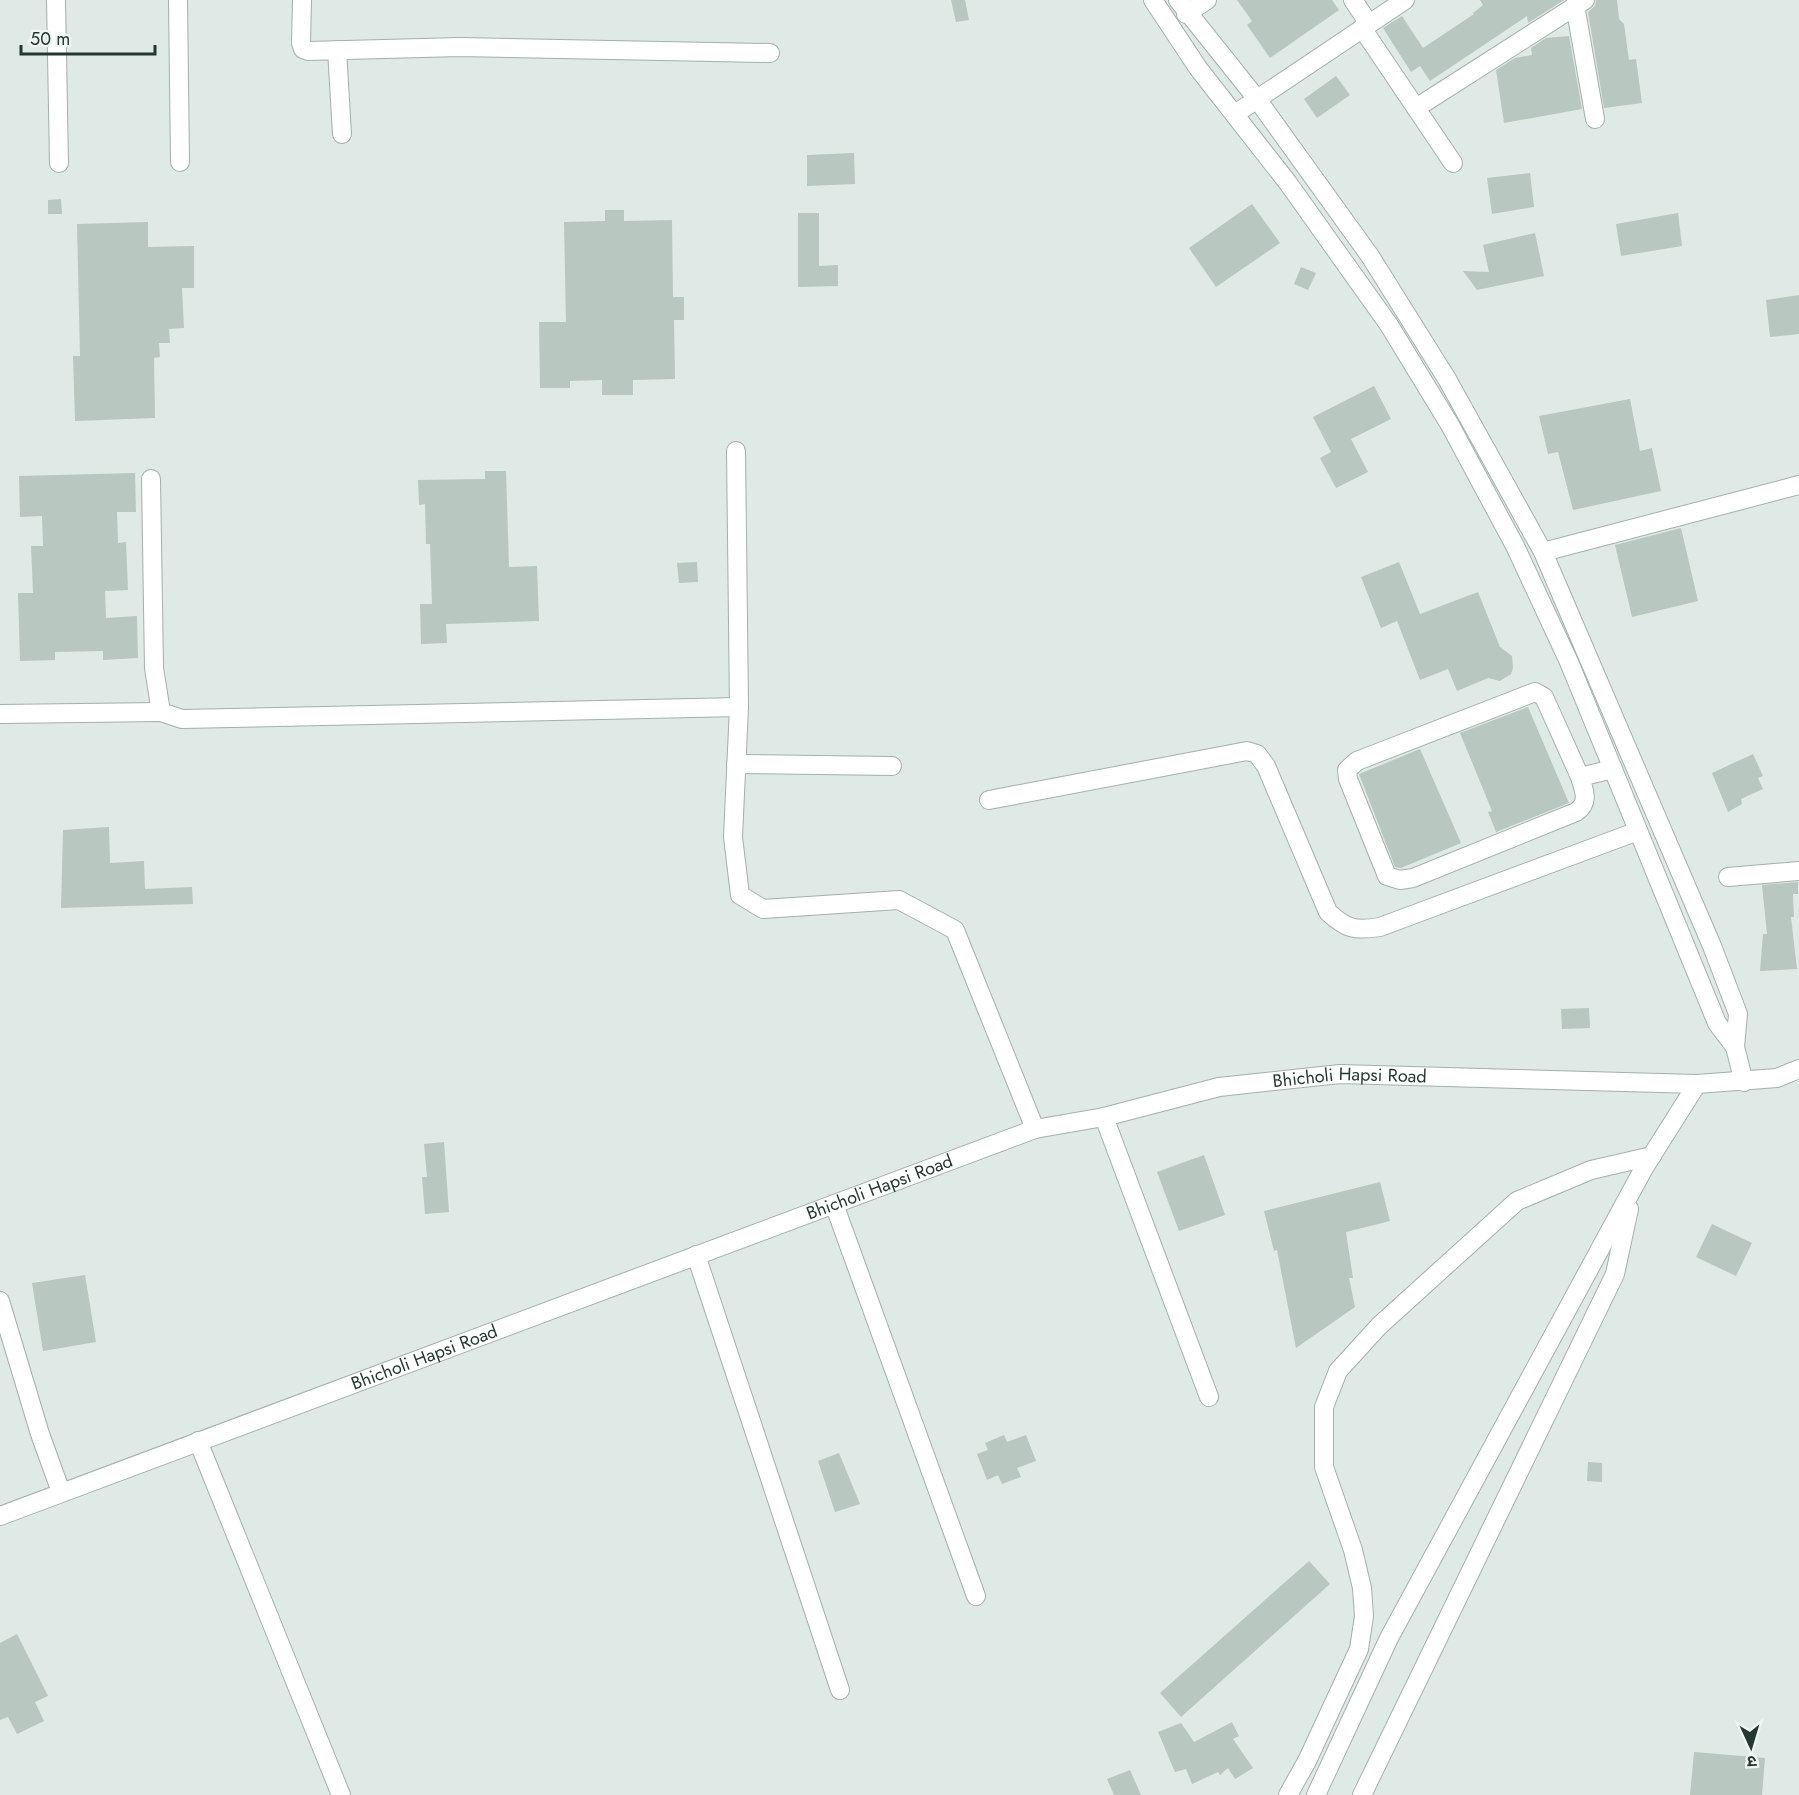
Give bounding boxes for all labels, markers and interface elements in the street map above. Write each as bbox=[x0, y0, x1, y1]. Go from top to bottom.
scale bar bbox=[21, 18, 154, 56]
text: 50 m bbox=[30, 26, 70, 52]
street label: Bhicholi Hapsi Road bbox=[1271, 1061, 1427, 1094]
street label: Bhicholi Hapsi Road bbox=[803, 1148, 956, 1226]
street label: Bhicholi Hapsi Road bbox=[347, 1318, 501, 1397]
north arrow bbox=[1721, 1717, 1781, 1777]
text: उ bbox=[1746, 1750, 1757, 1773]

